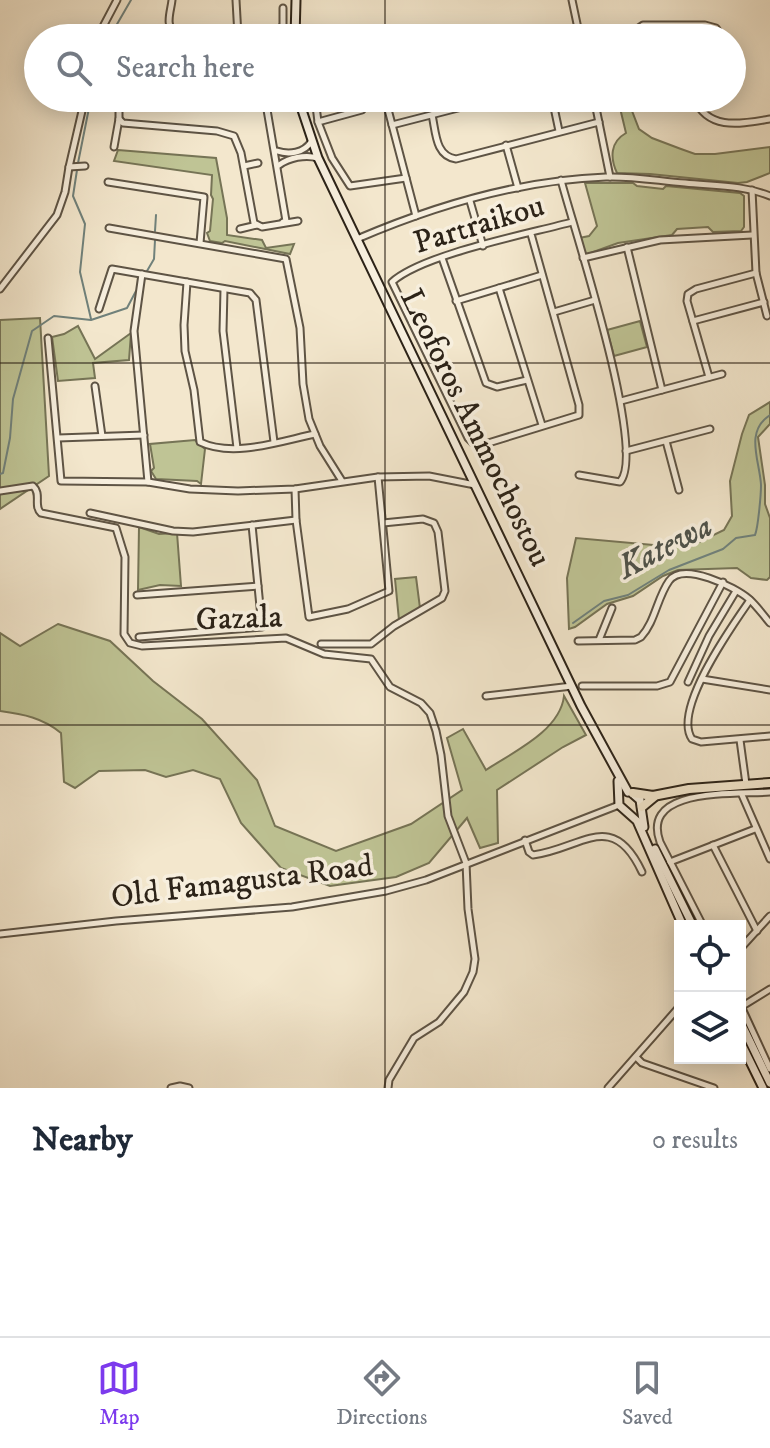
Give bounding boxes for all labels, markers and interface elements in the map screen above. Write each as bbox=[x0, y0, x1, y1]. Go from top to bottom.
search box bbox=[24, 24, 746, 112]
icon: search bbox=[52, 46, 96, 90]
text: Search here bbox=[116, 50, 255, 87]
street label: Partraikou bbox=[409, 186, 549, 264]
street label: Leoforos Ammochostou bbox=[390, 283, 560, 573]
water label: Katewa bbox=[609, 505, 720, 589]
street label: Gazala bbox=[195, 597, 283, 640]
street label: Old Famagusta Road bbox=[109, 846, 375, 918]
map controls bbox=[674, 920, 746, 1064]
button: locate bbox=[674, 920, 746, 992]
button: layers bbox=[674, 992, 746, 1064]
text: Nearby bbox=[32, 1119, 133, 1161]
text: 0 results bbox=[652, 1124, 738, 1157]
tab: Map bbox=[97, 1356, 141, 1431]
tab: Directions bbox=[336, 1356, 427, 1431]
tab: Saved bbox=[622, 1356, 673, 1431]

